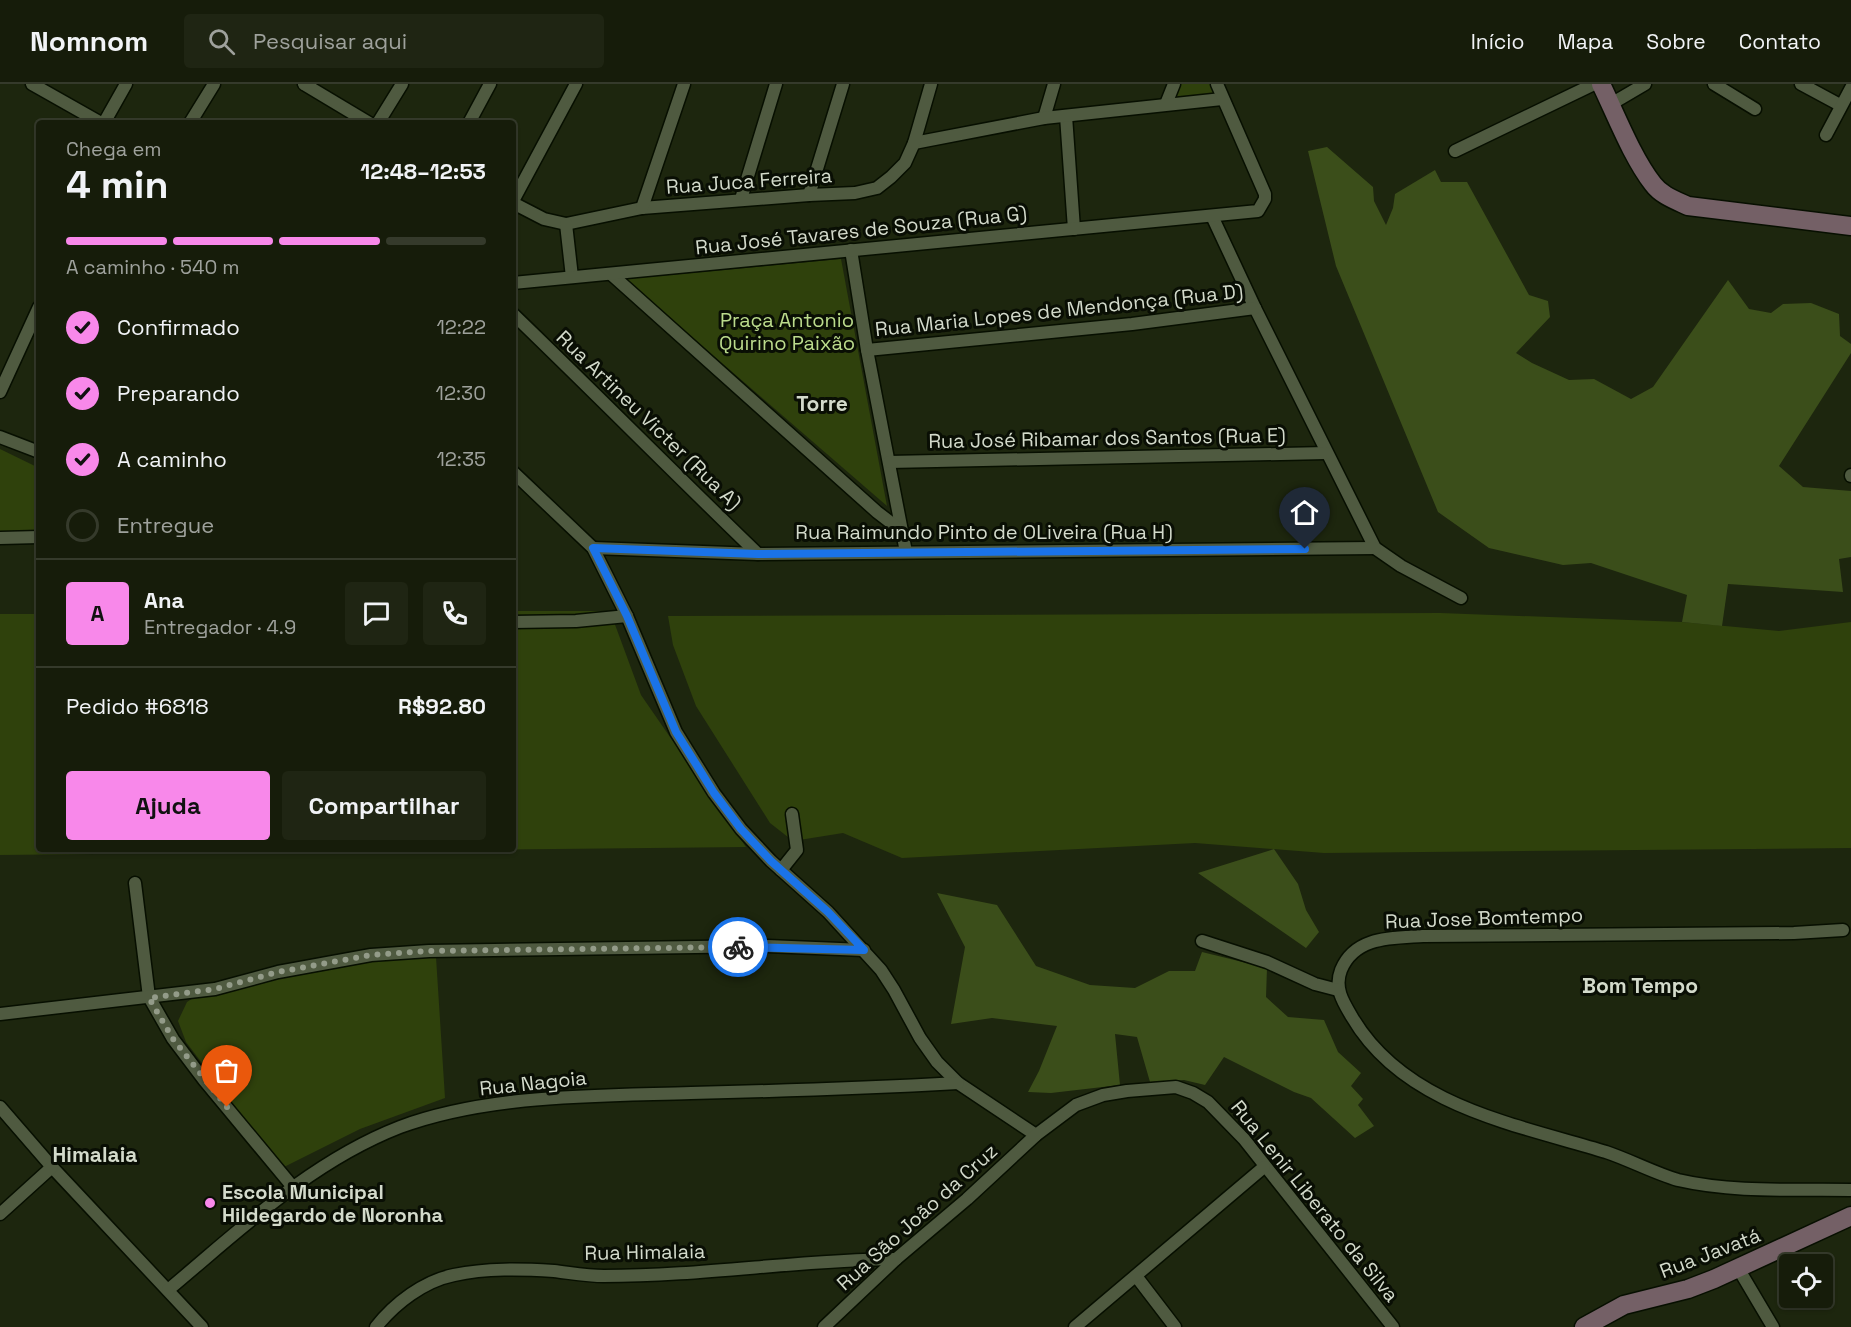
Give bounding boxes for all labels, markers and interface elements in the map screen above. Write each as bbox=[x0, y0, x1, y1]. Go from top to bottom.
search box bbox=[184, 14, 604, 68]
text: Nomnom bbox=[30, 23, 148, 59]
icon: search bbox=[205, 25, 238, 58]
text: Pesquisar aqui bbox=[253, 27, 407, 55]
text: Início bbox=[1471, 28, 1524, 55]
text: Mapa bbox=[1557, 28, 1613, 55]
text: Sobre bbox=[1646, 28, 1706, 55]
text: Contato bbox=[1739, 28, 1821, 55]
text: Chega em bbox=[66, 136, 161, 162]
text: 12:48–12:53 bbox=[360, 157, 486, 185]
text: 4 min bbox=[66, 160, 168, 209]
street label: Rua Juca Ferreira bbox=[665, 162, 833, 200]
street label: Rua José Tavares de Souza (Rua G) bbox=[694, 200, 1028, 260]
text: A caminho · 540 m bbox=[66, 254, 240, 280]
street label: Rua Maria Lopes de Mendonça (Rua D) bbox=[874, 278, 1244, 342]
park label: Praça Antonio Quirino Paixão bbox=[719, 307, 855, 356]
icon: check bbox=[66, 311, 99, 344]
text: Confirmado bbox=[117, 313, 240, 341]
text: 12:22 bbox=[436, 314, 486, 340]
street label: Rua Artineu Victer (Rua A) bbox=[551, 325, 747, 515]
icon: check bbox=[66, 377, 99, 410]
text: Preparando bbox=[117, 379, 240, 407]
text: 12:30 bbox=[436, 380, 486, 406]
district label: Torre bbox=[796, 390, 848, 417]
street label: Rua José Ribamar dos Santos (Rua E) bbox=[928, 422, 1286, 454]
icon: check bbox=[66, 443, 99, 476]
text: A caminho bbox=[117, 445, 227, 473]
text: 12:35 bbox=[436, 446, 486, 472]
pin bbox=[1279, 487, 1330, 549]
icon: home bbox=[1288, 496, 1321, 529]
text: Entregue bbox=[117, 511, 214, 539]
street label: Rua Raimundo Pinto de OLiveira (Rua H) bbox=[795, 519, 1173, 545]
button: chat bbox=[345, 582, 408, 645]
button: phone bbox=[423, 582, 486, 645]
text: Ana bbox=[144, 586, 184, 614]
text: A bbox=[91, 599, 104, 627]
text: Entregador · 4.9 bbox=[144, 614, 296, 640]
text: Pedido #6818 bbox=[66, 692, 209, 720]
text: R$92.80 bbox=[398, 692, 486, 720]
button: Ajuda bbox=[66, 771, 270, 840]
button: Compartilhar bbox=[282, 771, 486, 840]
street label: Rua Jose Bomtempo bbox=[1384, 902, 1584, 934]
courier bbox=[708, 917, 768, 977]
icon: bike bbox=[722, 931, 755, 964]
district label: Bom Tempo bbox=[1582, 972, 1698, 999]
pin bbox=[201, 1045, 252, 1107]
icon: bag bbox=[210, 1054, 243, 1087]
street label: Rua Nagoia bbox=[478, 1064, 588, 1102]
street label: Rua Lenir Liberato da Silva bbox=[1225, 1095, 1405, 1307]
street label: Rua São João da Cruz bbox=[831, 1138, 1003, 1296]
district label: Himalaia bbox=[53, 1141, 137, 1168]
place label: Escola Municipal Hildegardo de Noronha bbox=[222, 1179, 443, 1228]
marker: Escola Municipal Hildegardo de Noronha bbox=[203, 1196, 217, 1210]
street label: Rua Javatá bbox=[1656, 1222, 1764, 1284]
street label: Rua Himalaia bbox=[584, 1238, 706, 1266]
map controls bbox=[1779, 1254, 1833, 1308]
button: locate bbox=[1779, 1254, 1833, 1308]

